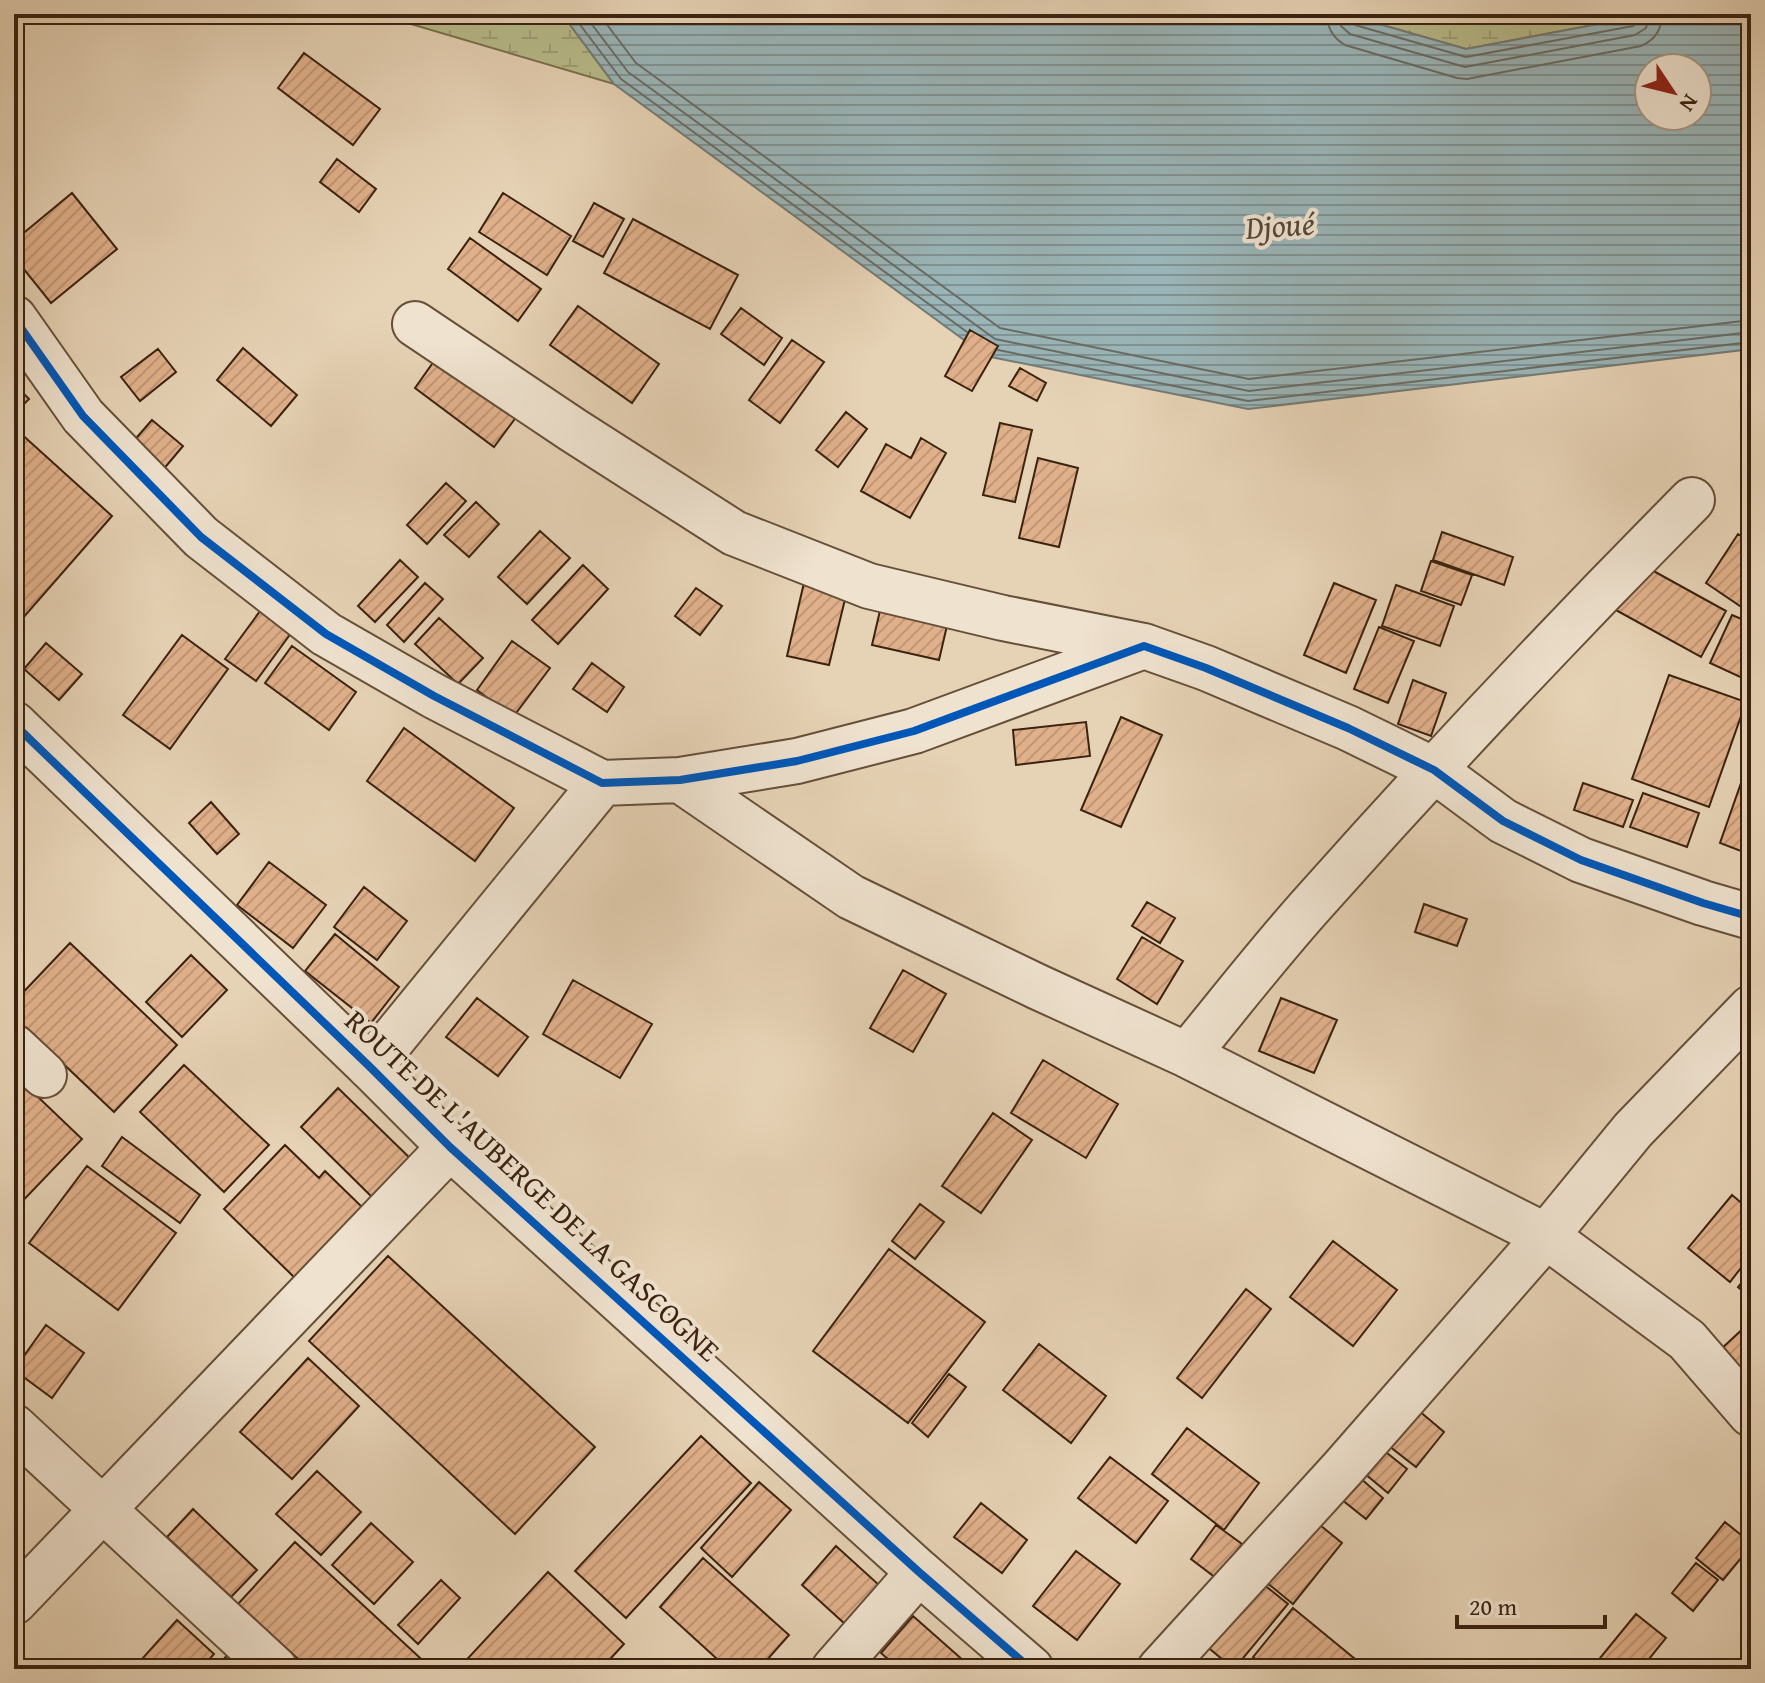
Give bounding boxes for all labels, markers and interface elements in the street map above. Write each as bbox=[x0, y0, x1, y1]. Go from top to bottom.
north arrow bbox=[1633, 52, 1713, 132]
text: N bbox=[1672, 88, 1707, 119]
water label: Djoué bbox=[1243, 199, 1317, 251]
street label: ROUTE DE L'AUBERGE DE LA GASCOGNE bbox=[336, 999, 730, 1371]
scale bar bbox=[1457, 1579, 1605, 1629]
text: 20 m bbox=[1469, 1589, 1517, 1624]

